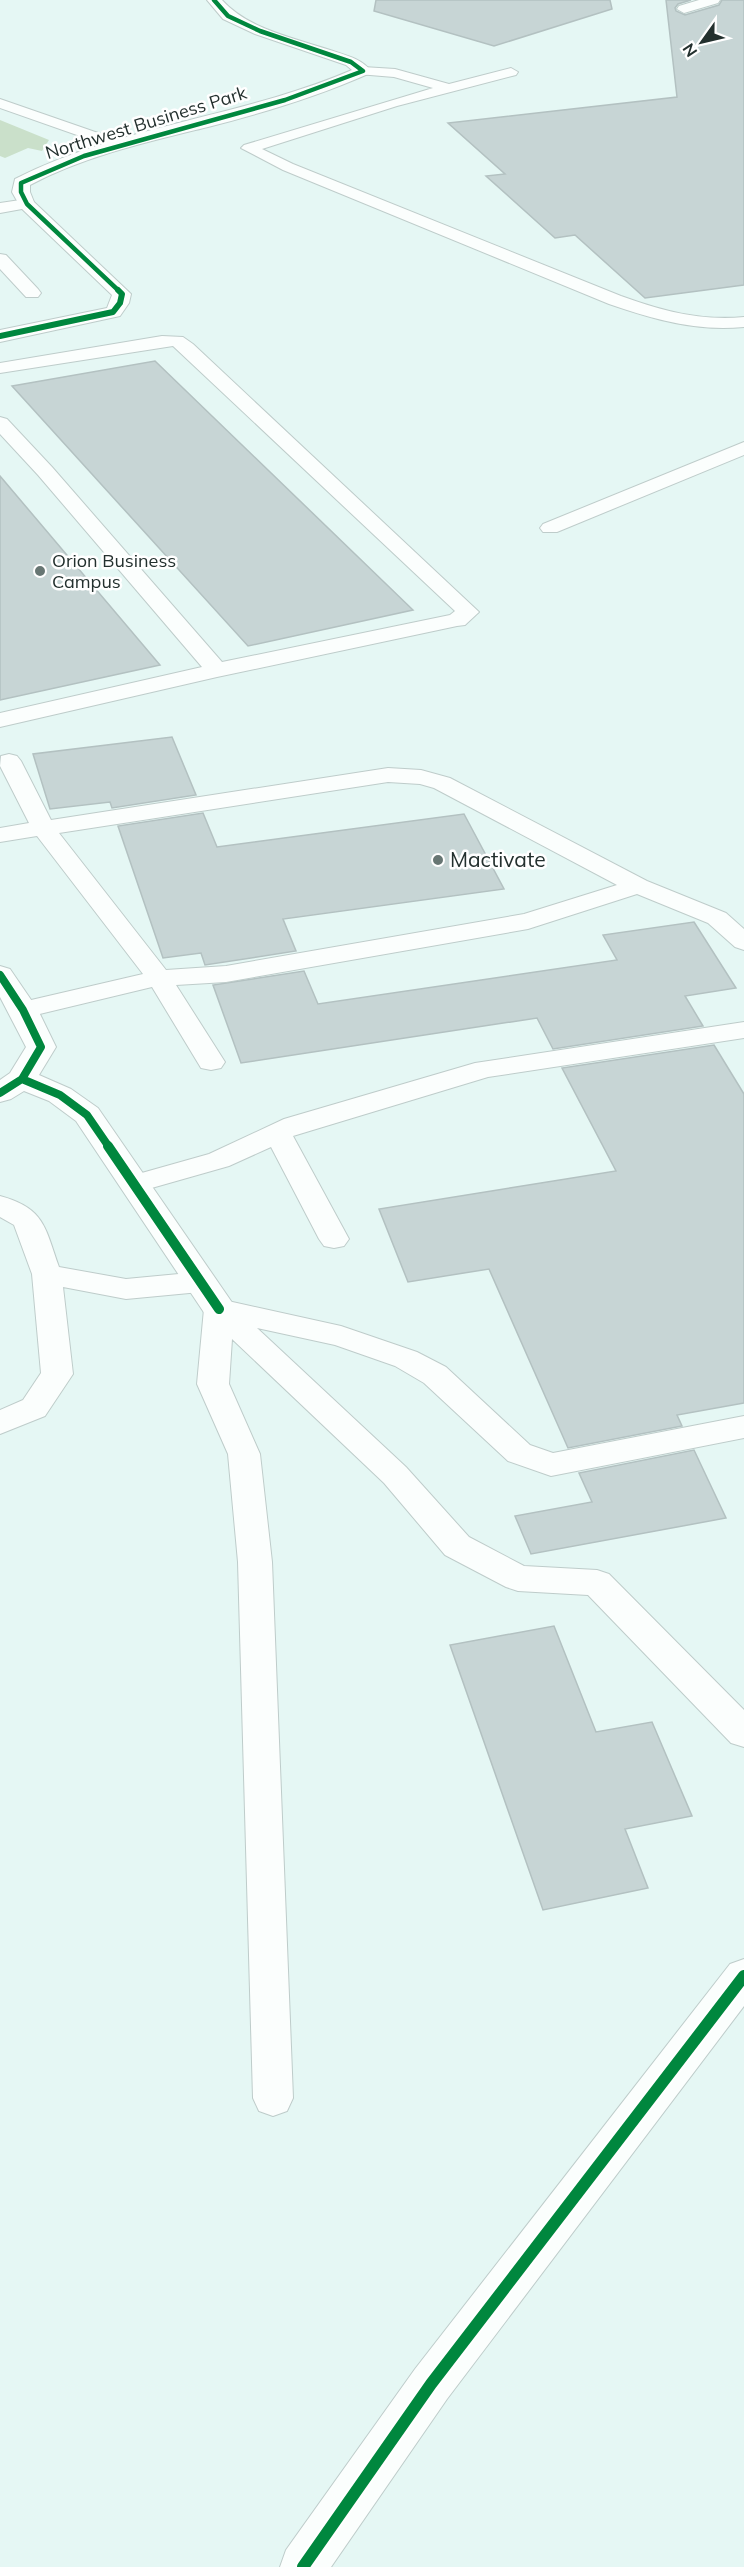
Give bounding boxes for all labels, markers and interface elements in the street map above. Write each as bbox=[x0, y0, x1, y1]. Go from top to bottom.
north arrow bbox=[672, 12, 732, 72]
text: N bbox=[678, 40, 701, 61]
street label: Northwest Business Park bbox=[42, 81, 250, 164]
place label: Orion Business Campus bbox=[52, 549, 176, 593]
marker: Orion Business Campus bbox=[33, 564, 47, 578]
place label: Mactivate bbox=[450, 846, 546, 872]
marker: Mactivate bbox=[431, 853, 445, 867]

